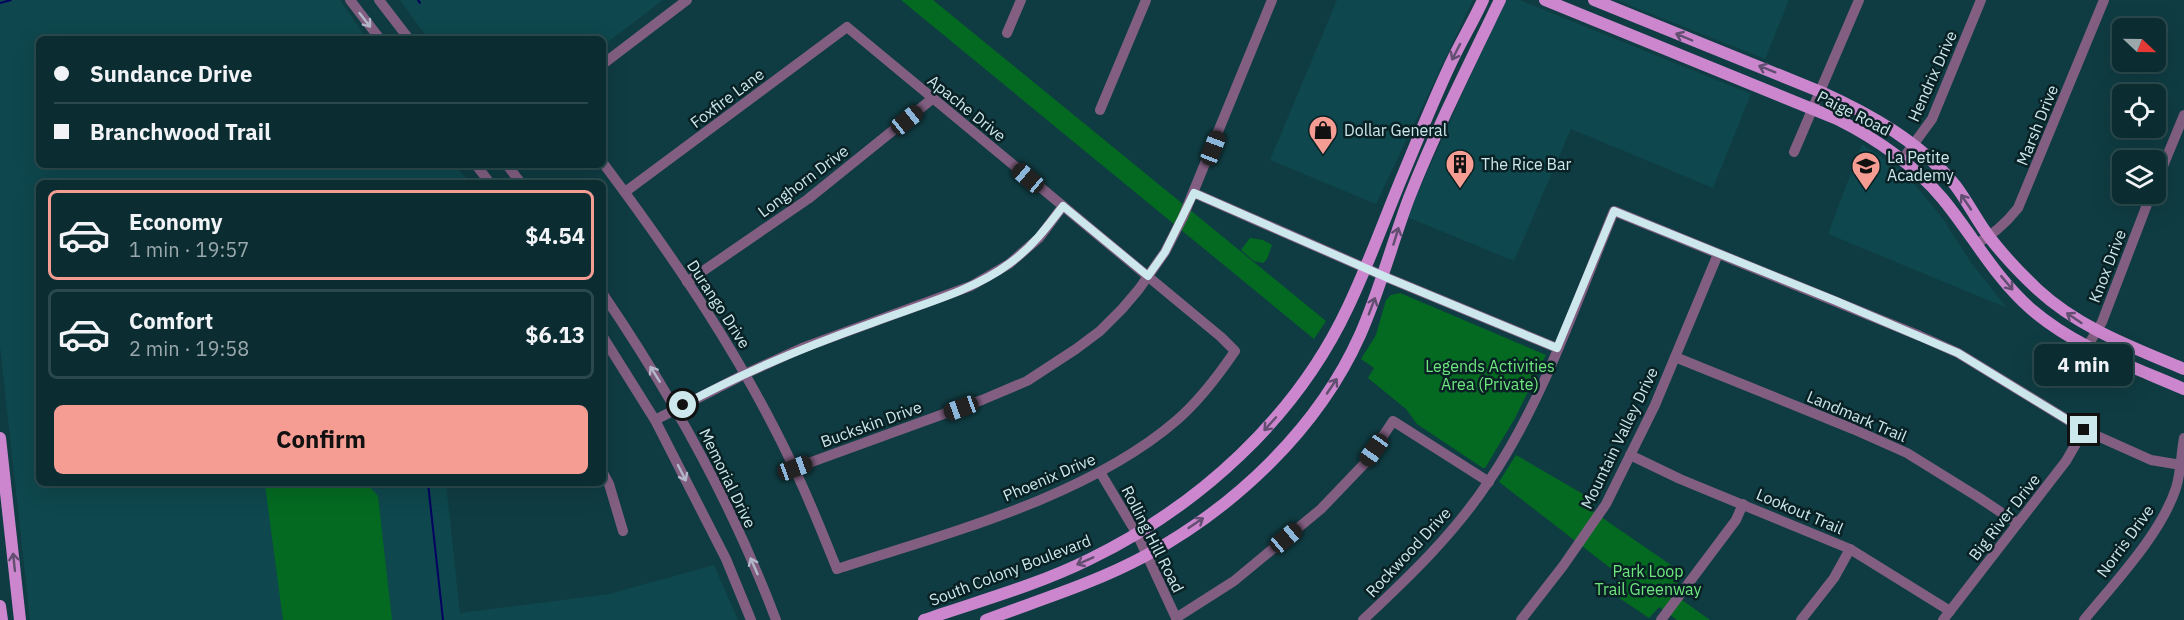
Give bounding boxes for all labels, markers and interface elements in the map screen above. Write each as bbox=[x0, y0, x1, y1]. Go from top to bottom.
one-way arrow bbox=[358, 11, 371, 27]
north arrow bbox=[2112, 18, 2166, 72]
map controls bbox=[2112, 18, 2166, 204]
street label: Hendrix Drive bbox=[1903, 27, 1961, 125]
one-way arrow bbox=[1675, 31, 1694, 42]
one-way arrow bbox=[1450, 43, 1462, 61]
text: Sundance Drive bbox=[90, 59, 252, 88]
one-way arrow bbox=[1758, 63, 1777, 74]
street label: Foxfire Lane bbox=[686, 64, 768, 132]
street label: Apache Drive bbox=[924, 70, 1010, 146]
street label: Marsh Drive bbox=[2012, 82, 2062, 168]
button: locate bbox=[2112, 84, 2166, 138]
street label: Paige Road bbox=[1814, 86, 1894, 140]
car bbox=[887, 102, 927, 138]
shop icon: Dollar General bbox=[1307, 114, 1339, 156]
text: Branchwood Trail bbox=[90, 117, 271, 146]
place label: Dollar General bbox=[1344, 120, 1447, 140]
car bbox=[1198, 128, 1228, 168]
street label: Longhorn Drive bbox=[754, 140, 852, 222]
place label: La Petite Academy bbox=[1887, 147, 1954, 185]
building icon: The Rice Bar bbox=[1444, 148, 1476, 190]
school or university icon: La Petite Academy bbox=[1850, 150, 1882, 192]
button: layers bbox=[2112, 150, 2166, 204]
place label: The Rice Bar bbox=[1481, 154, 1572, 174]
car bbox=[1008, 160, 1048, 196]
one-way arrow bbox=[1960, 194, 1972, 211]
text: Economy bbox=[129, 207, 223, 236]
icon: car bbox=[57, 208, 111, 262]
text: $4.54 bbox=[525, 221, 585, 250]
street label: Knox Drive bbox=[2084, 226, 2130, 305]
one-way arrow bbox=[1391, 227, 1402, 246]
text: 1 min · 19:57 bbox=[129, 236, 249, 263]
street label: Durango Drive bbox=[683, 256, 755, 352]
one-way arrow bbox=[2000, 275, 2014, 290]
one-way arrow bbox=[1367, 297, 1378, 315]
text: Comfort bbox=[129, 306, 213, 335]
icon: car bbox=[57, 307, 111, 361]
one-way arrow bbox=[2066, 312, 2083, 324]
text: $6.13 bbox=[525, 320, 585, 349]
text: 2 min · 19:58 bbox=[129, 335, 249, 362]
callout: 4 min bbox=[2034, 343, 2134, 385]
text: 4 min bbox=[2057, 351, 2110, 378]
park label: Legends Activities Area (Private) bbox=[1425, 356, 1555, 394]
street label: Mountain Valley Drive bbox=[1576, 364, 1662, 512]
one-way arrow bbox=[649, 366, 661, 383]
one-way arrow bbox=[1326, 378, 1338, 394]
street label: Landmark Trail bbox=[1804, 386, 1910, 446]
route start bbox=[669, 391, 696, 418]
car bbox=[941, 393, 981, 423]
street label: Buckskin Drive bbox=[818, 396, 924, 452]
button: Confirm bbox=[54, 405, 588, 474]
one-way arrow bbox=[1263, 416, 1277, 431]
route end bbox=[2070, 416, 2097, 443]
street label: Memorial Drive bbox=[695, 425, 761, 531]
car bbox=[1356, 430, 1392, 470]
street label: Phoenix Drive bbox=[1000, 448, 1099, 505]
car bbox=[775, 453, 815, 483]
one-way arrow bbox=[677, 463, 688, 481]
street label: Big River Drive bbox=[1964, 470, 2044, 564]
street label: Rolling Hill Road bbox=[1117, 482, 1189, 596]
street label: Lookout Trail bbox=[1754, 484, 1846, 538]
street label: Norris Drive bbox=[2092, 501, 2158, 581]
street label: Rockwood Drive bbox=[1361, 503, 1455, 601]
one-way arrow bbox=[1187, 517, 1204, 529]
car bbox=[1266, 520, 1306, 556]
street label: South Colony Boulevard bbox=[926, 530, 1094, 610]
one-way arrow bbox=[8, 552, 19, 572]
one-way arrow bbox=[1077, 556, 1095, 568]
one-way arrow bbox=[747, 557, 758, 575]
park label: Park Loop Trail Greenway bbox=[1595, 561, 1702, 599]

